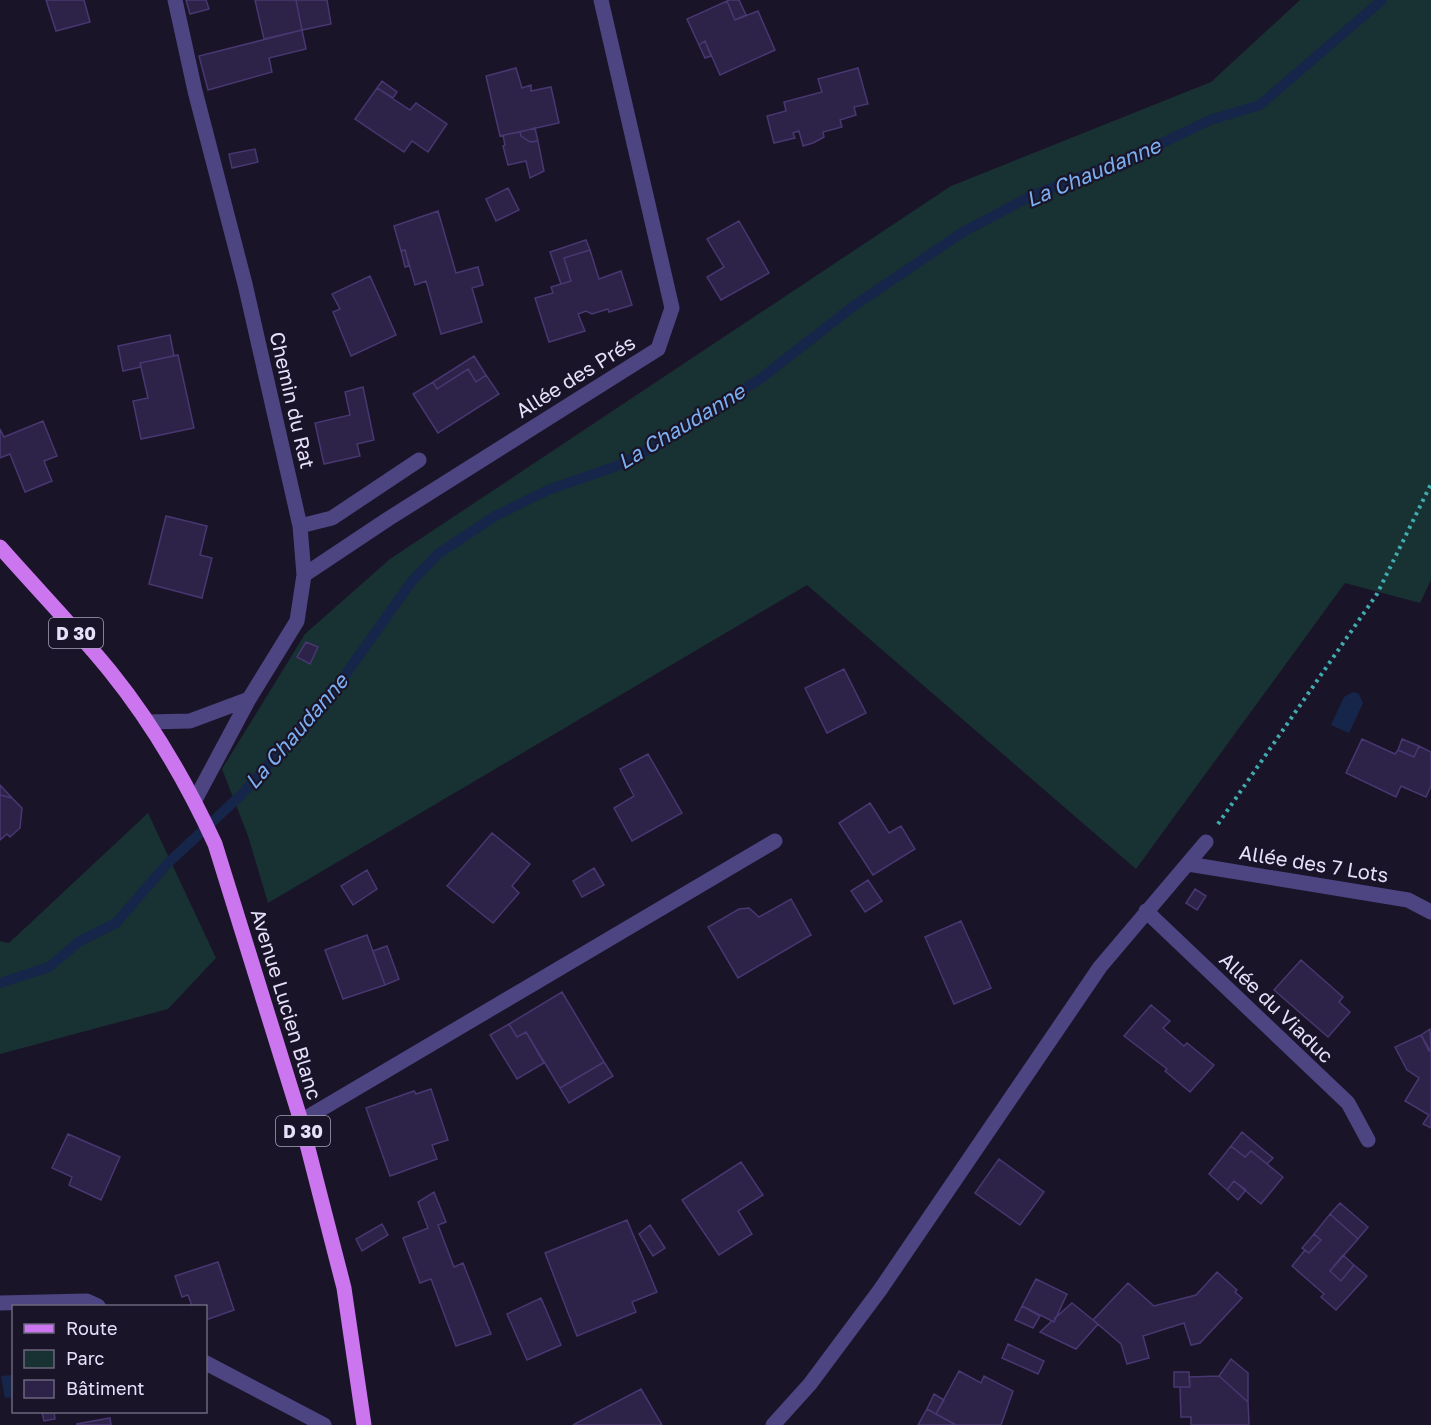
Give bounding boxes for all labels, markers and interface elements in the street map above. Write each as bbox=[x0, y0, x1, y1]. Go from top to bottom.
water label: La Chaudanne bbox=[1022, 131, 1166, 212]
street label: Chemin du Rat bbox=[266, 329, 320, 471]
street label: Allée des Prés bbox=[511, 330, 639, 422]
water label: La Chaudanne bbox=[613, 377, 751, 474]
road number: D 30 bbox=[49, 618, 103, 648]
water label: La Chaudanne bbox=[239, 667, 354, 794]
street label: Allée des 7 Lots bbox=[1238, 839, 1390, 887]
street label: Avenue Lucien Blanc bbox=[247, 906, 327, 1102]
street label: Allée du Viaduc bbox=[1215, 947, 1339, 1067]
road number: D 30 bbox=[276, 1116, 330, 1146]
legend bbox=[12, 1305, 207, 1413]
text: Route bbox=[66, 1317, 117, 1339]
text: Parc bbox=[66, 1347, 105, 1369]
text: Bâtiment bbox=[66, 1377, 145, 1399]

